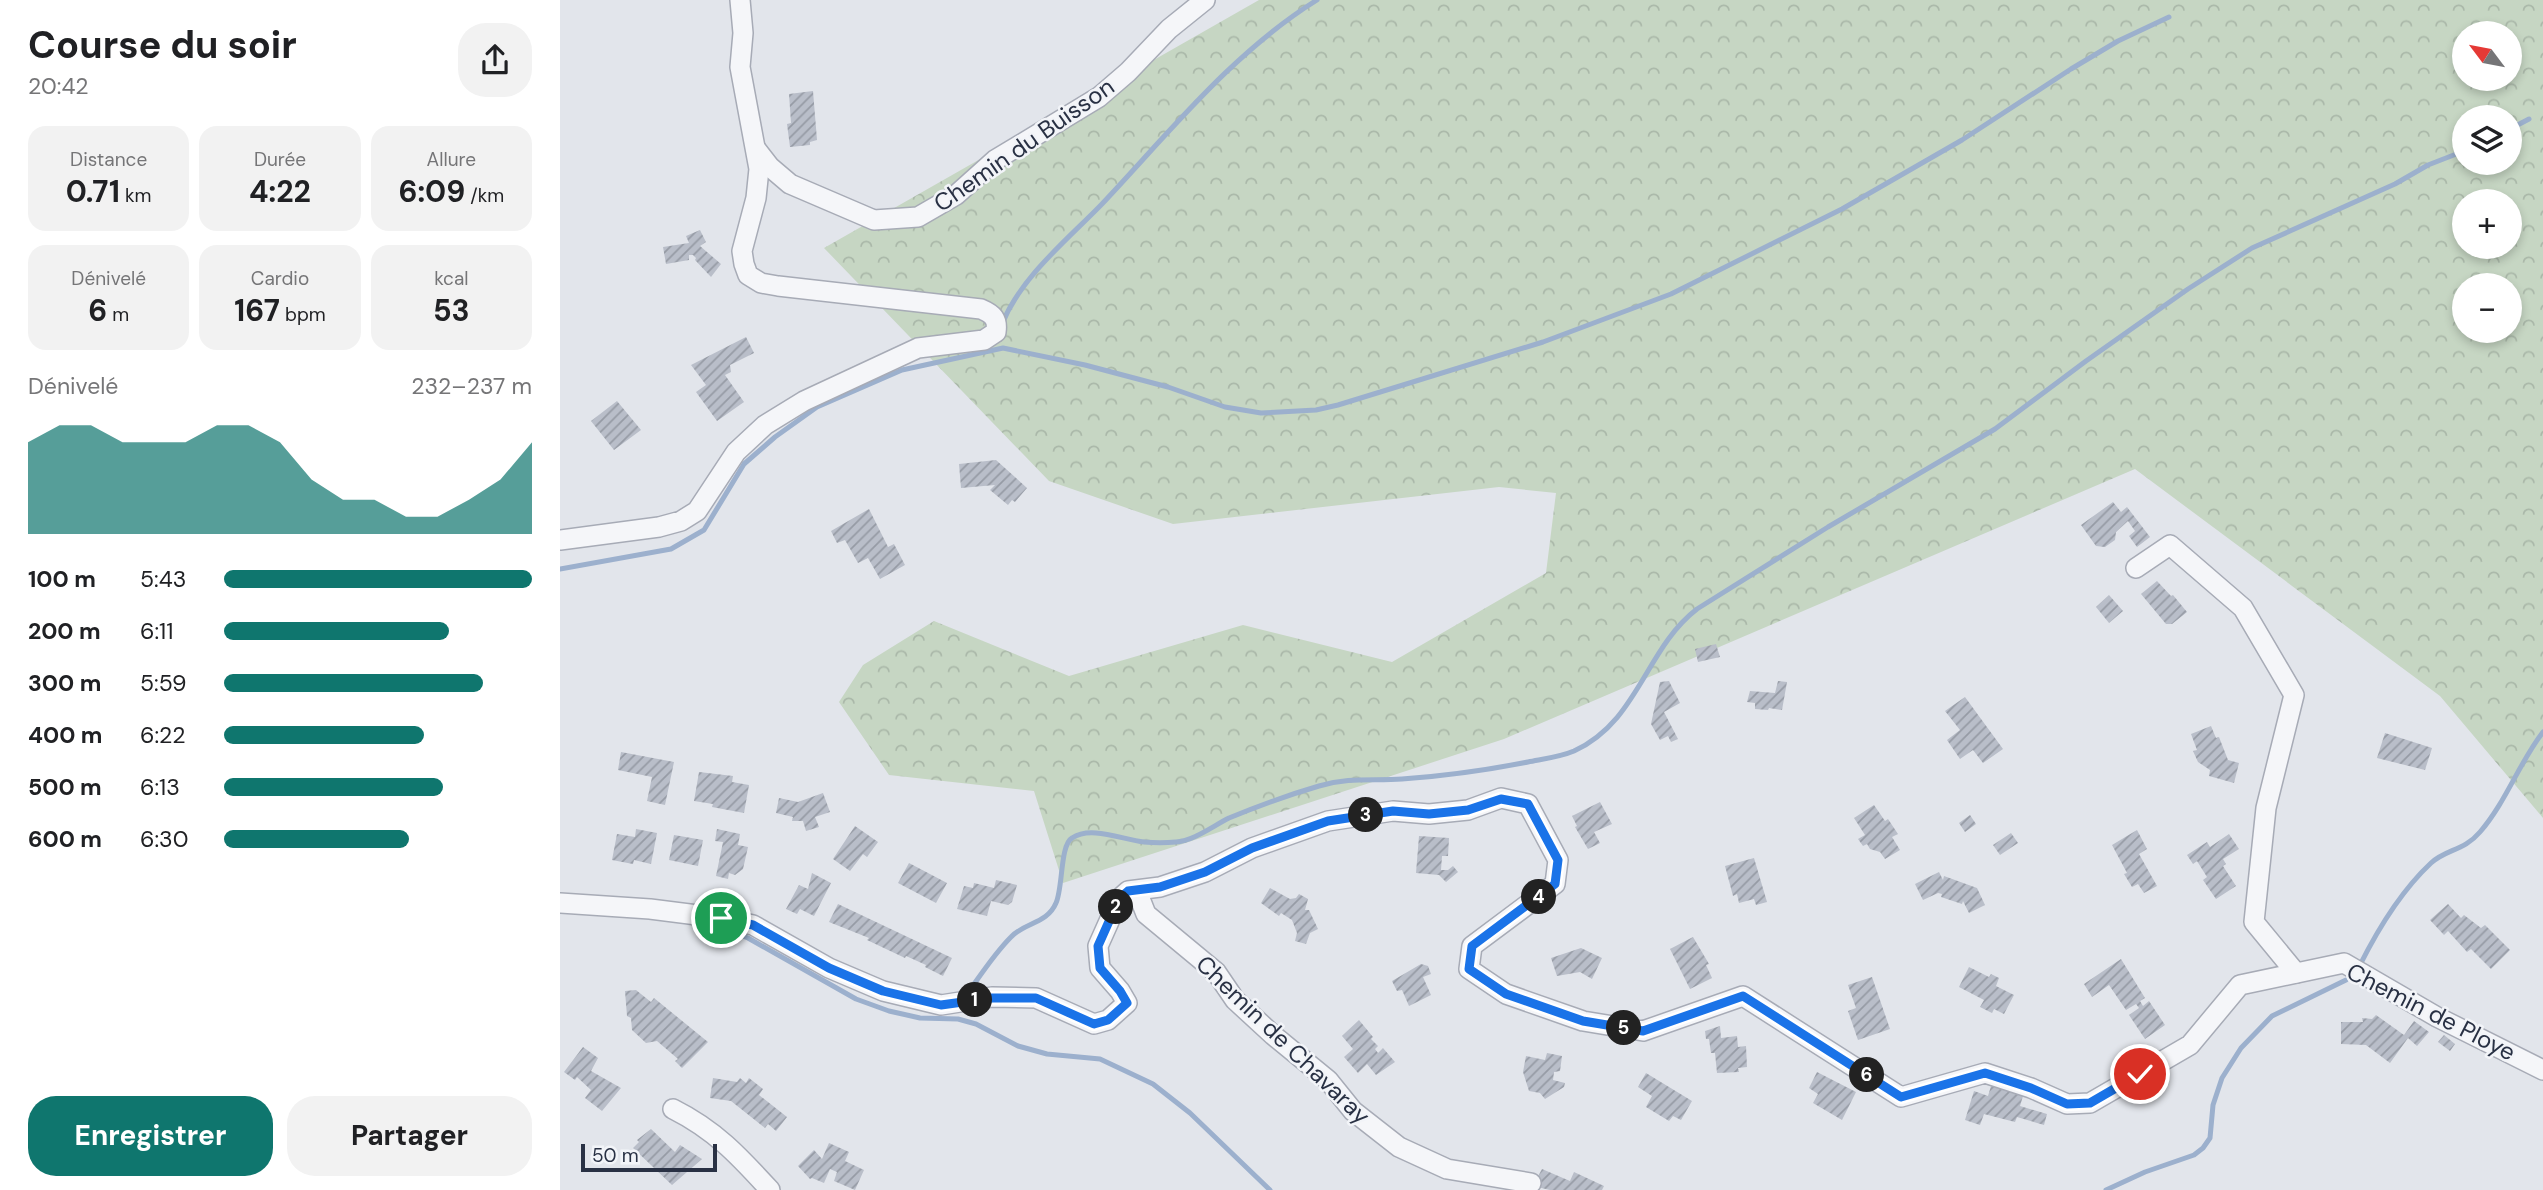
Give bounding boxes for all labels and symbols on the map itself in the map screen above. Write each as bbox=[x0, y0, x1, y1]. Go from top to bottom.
north arrow bbox=[2452, 21, 2522, 91]
street label: Chemin du Buisson bbox=[927, 71, 1120, 218]
pin: 3 bbox=[1348, 798, 1384, 832]
pin: 4 bbox=[1522, 880, 1556, 914]
pin bbox=[691, 888, 751, 948]
pin: 2 bbox=[1098, 890, 1134, 925]
street label: Chemin de Chavaray bbox=[1190, 948, 1377, 1131]
street label: Chemin de Ploye bbox=[2342, 956, 2521, 1067]
pin: 1 bbox=[958, 982, 992, 1018]
pin: 5 bbox=[1606, 1010, 1642, 1046]
pin bbox=[2110, 1044, 2170, 1104]
pin: 6 bbox=[1850, 1058, 1884, 1092]
scale bar bbox=[581, 1141, 718, 1173]

